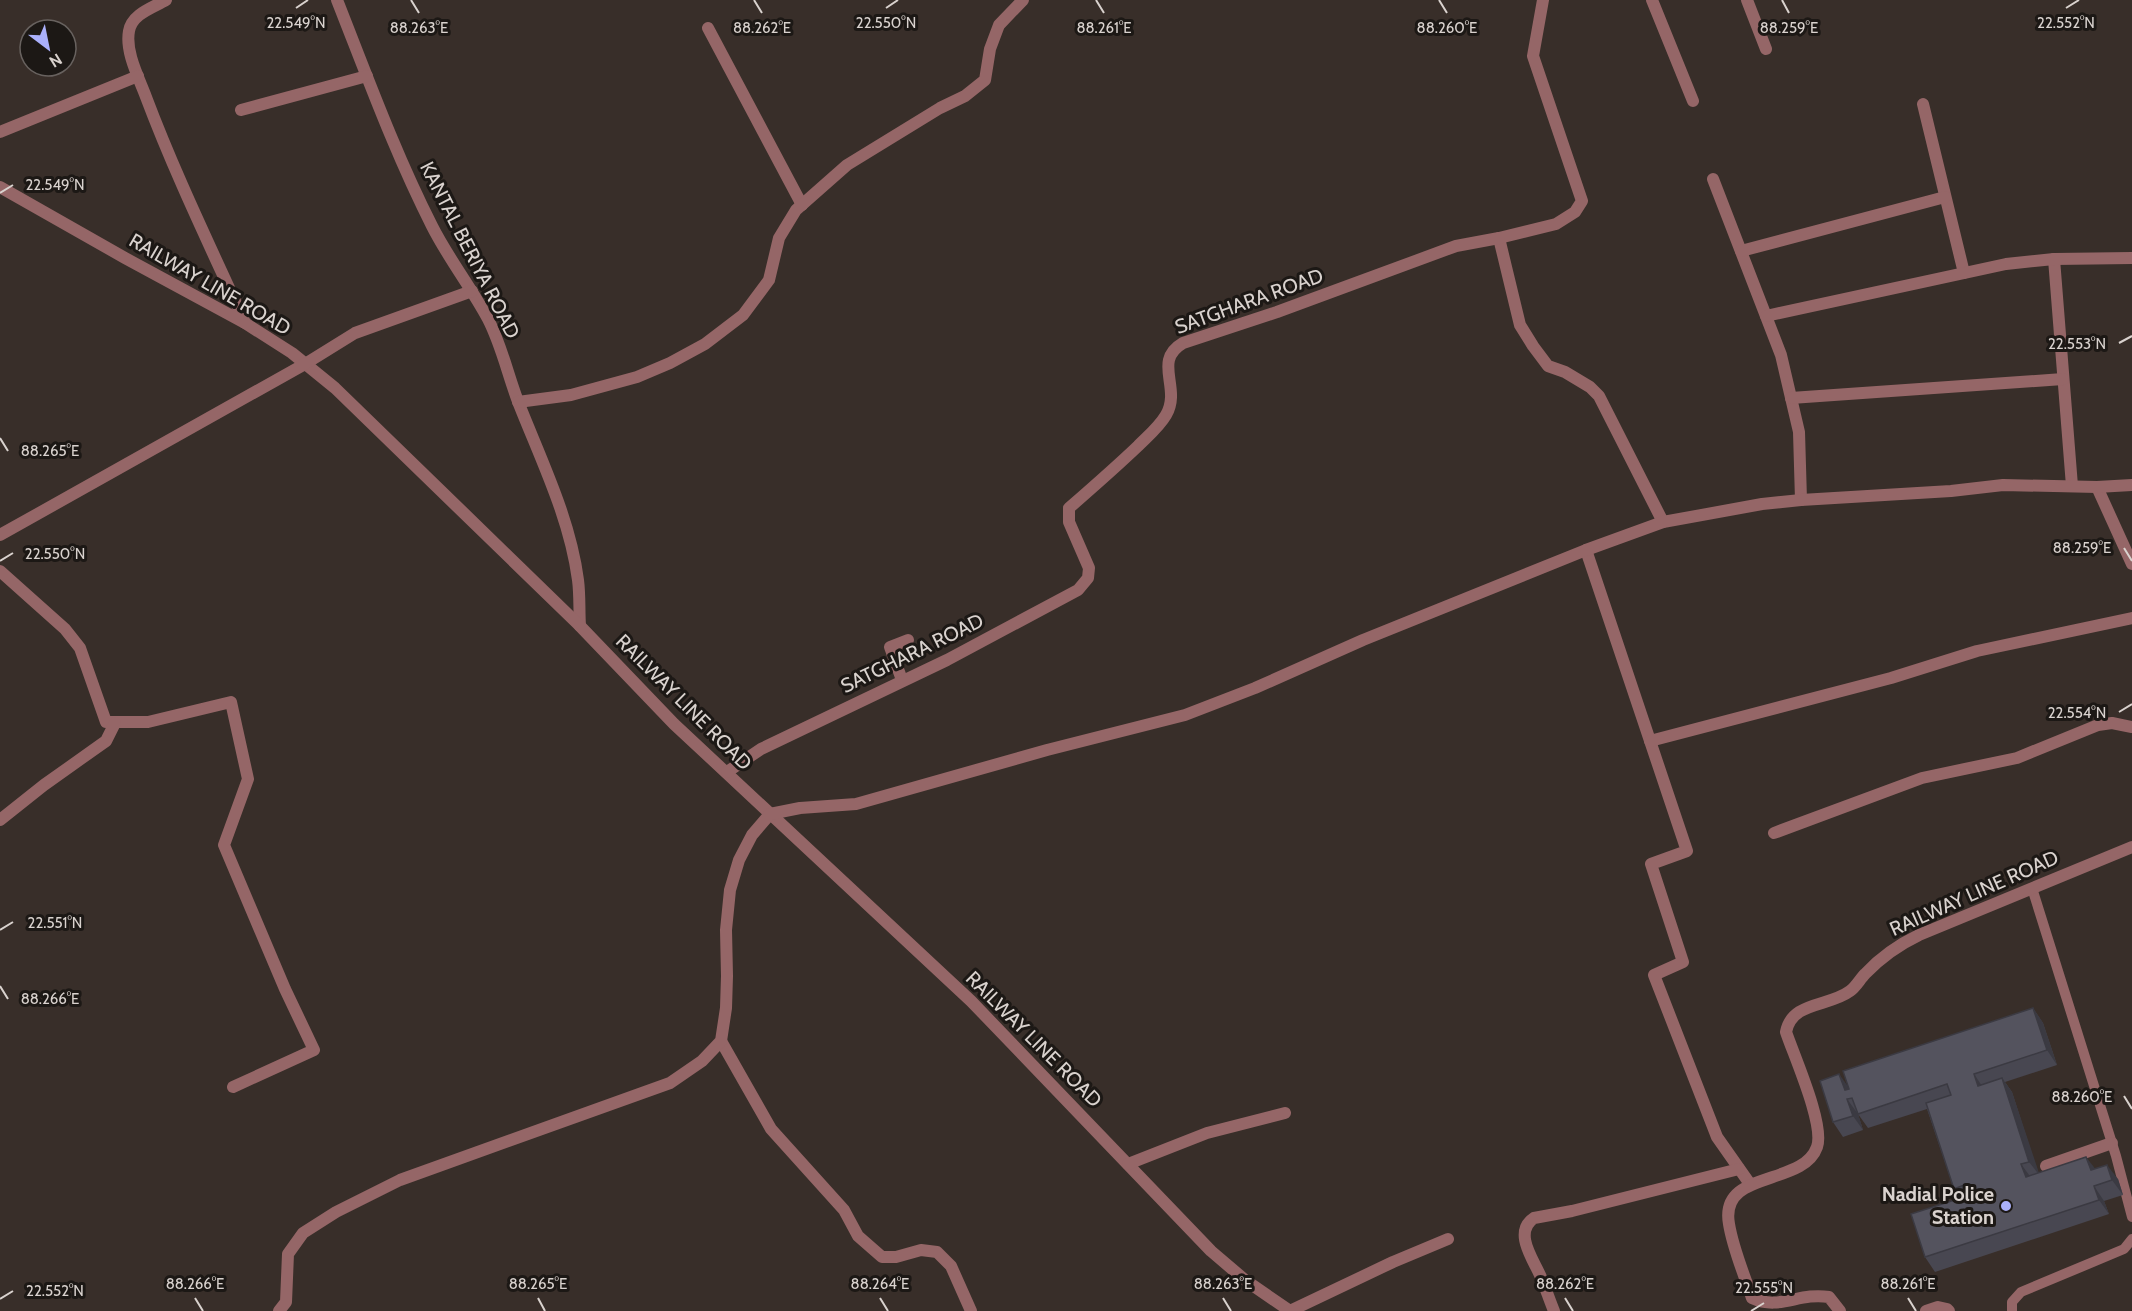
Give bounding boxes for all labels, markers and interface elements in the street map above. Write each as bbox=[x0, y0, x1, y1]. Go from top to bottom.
text: 22.549°N bbox=[266, 14, 326, 32]
text: 22.550°N bbox=[856, 14, 916, 32]
text: 22.552°N bbox=[2037, 14, 2095, 32]
north arrow bbox=[18, 18, 78, 78]
text: 88.263°E bbox=[390, 19, 448, 37]
text: 88.262°E bbox=[733, 19, 791, 37]
text: 88.261°E bbox=[1076, 19, 1132, 37]
text: 88.260°E bbox=[1417, 19, 1477, 37]
text: 88.259°E bbox=[1760, 19, 1818, 37]
text: N bbox=[46, 49, 66, 71]
street label: KANTAL BERIYA ROAD bbox=[415, 158, 525, 342]
text: 22.549°N bbox=[25, 176, 85, 194]
street label: RAILWAY LINE ROAD bbox=[125, 228, 295, 340]
street label: SATGHARA ROAD bbox=[1172, 263, 1326, 339]
text: 22.553°N bbox=[2048, 335, 2106, 353]
text: 88.265°E bbox=[21, 442, 79, 460]
text: 88.259°E bbox=[2053, 539, 2111, 557]
text: 22.550°N bbox=[25, 545, 85, 563]
street label: SATGHARA ROAD bbox=[837, 608, 987, 698]
street label: RAILWAY LINE ROAD bbox=[611, 629, 757, 775]
text: 22.554°N bbox=[2048, 704, 2106, 722]
street label: RAILWAY LINE ROAD bbox=[1886, 845, 2062, 941]
text: 22.551°N bbox=[28, 914, 82, 932]
street label: RAILWAY LINE ROAD bbox=[961, 966, 1107, 1112]
text: 88.266°E bbox=[21, 990, 79, 1008]
text: 88.260°E bbox=[2052, 1088, 2112, 1106]
place label: Nadial Police Station bbox=[1882, 1182, 1994, 1229]
marker: Nadial Police Station bbox=[1999, 1199, 2013, 1213]
text: 88.266°E bbox=[166, 1275, 224, 1293]
text: 88.265°E bbox=[509, 1275, 567, 1293]
text: 88.264°E bbox=[851, 1275, 909, 1293]
text: 88.263°E bbox=[1194, 1275, 1252, 1293]
text: 88.262°E bbox=[1536, 1275, 1594, 1293]
text: 88.261°E bbox=[1880, 1275, 1936, 1293]
text: 22.555°N bbox=[1735, 1279, 1793, 1297]
text: 22.552°N bbox=[26, 1282, 84, 1300]

